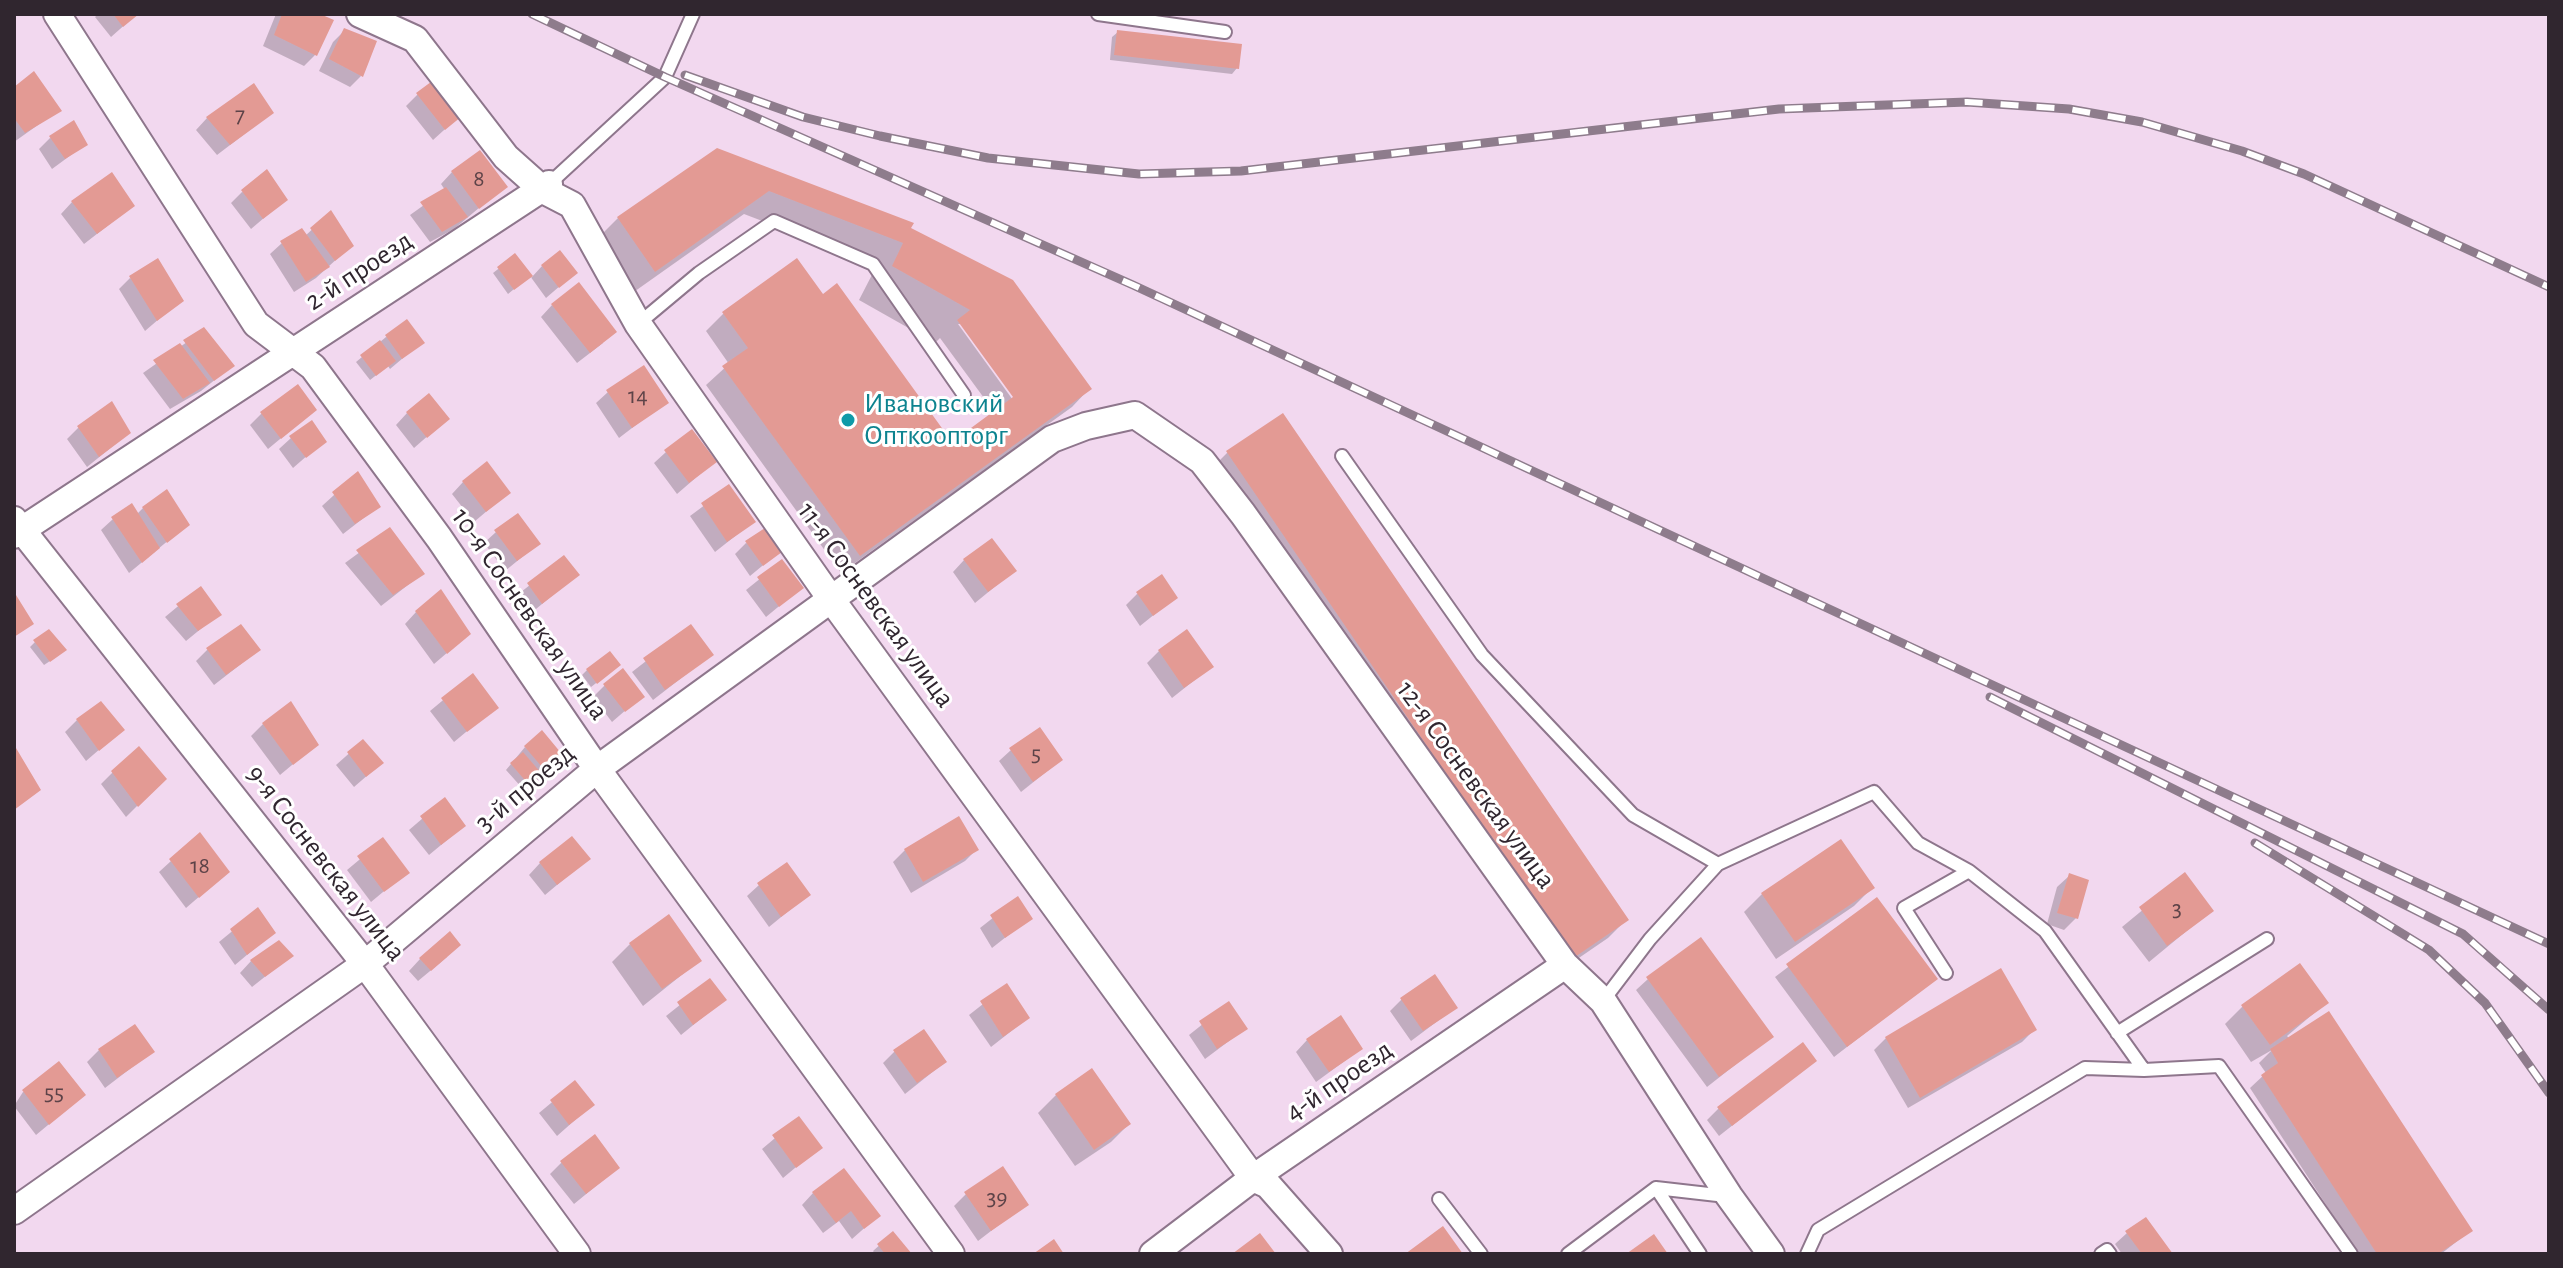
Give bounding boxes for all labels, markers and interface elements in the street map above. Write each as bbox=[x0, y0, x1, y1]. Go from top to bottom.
house number: 7 bbox=[235, 101, 245, 129]
house number: 8 bbox=[473, 165, 485, 193]
street label: 2-й проезд bbox=[299, 224, 419, 318]
house number: 14 bbox=[628, 382, 648, 410]
place label: Ивановский Опткоопторг bbox=[864, 387, 1008, 453]
marker: Ивановский Опткоопторг bbox=[839, 411, 857, 429]
street label: 11-я Сосневская улица bbox=[790, 496, 962, 714]
street label: 10-я Сосневская улица bbox=[444, 501, 616, 727]
street label: 12-я Сосневская улица bbox=[1389, 674, 1563, 896]
street label: 3-й проезд bbox=[468, 737, 582, 839]
house number: 5 bbox=[1031, 740, 1041, 768]
street label: 9-я Сосневская улица bbox=[239, 758, 413, 968]
house number: 18 bbox=[190, 852, 210, 880]
house number: 3 bbox=[2172, 895, 2182, 923]
street label: 4-й проезд bbox=[1279, 1033, 1399, 1129]
house number: 55 bbox=[44, 1079, 64, 1107]
house number: 39 bbox=[986, 1184, 1008, 1212]

